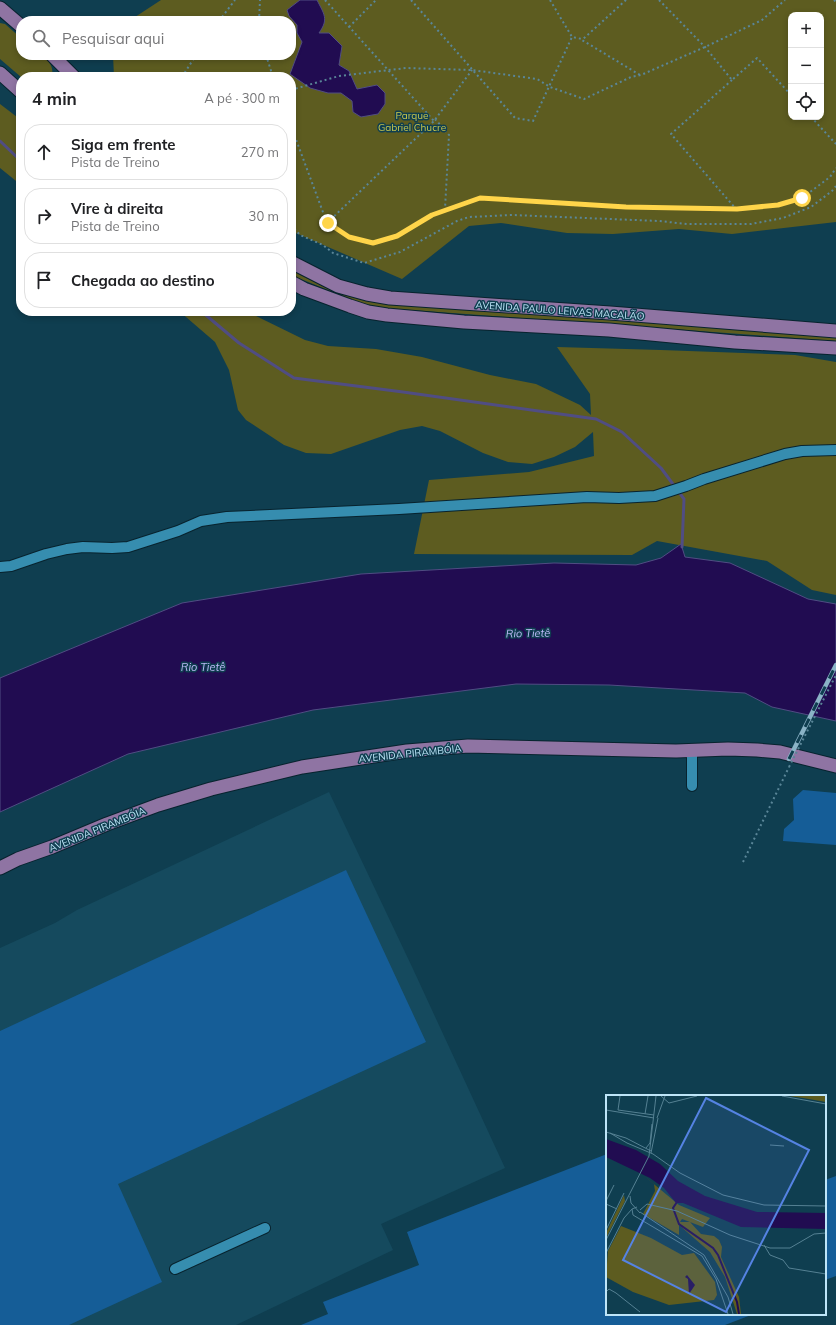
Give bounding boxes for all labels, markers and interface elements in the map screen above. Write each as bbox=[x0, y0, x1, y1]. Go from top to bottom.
map controls bbox=[788, 12, 824, 120]
button: + bbox=[788, 12, 824, 48]
search box bbox=[16, 16, 296, 60]
icon: search bbox=[30, 27, 52, 49]
text: Pesquisar aqui bbox=[62, 29, 164, 48]
button: − bbox=[788, 48, 824, 84]
button: locate bbox=[788, 84, 824, 120]
text: 4 min bbox=[32, 88, 77, 109]
text: A pé · 300 m bbox=[204, 90, 280, 106]
park label: Parque Gabriel Chucre bbox=[378, 109, 446, 134]
text: Siga em frente bbox=[71, 135, 176, 154]
icon: ahead bbox=[33, 141, 55, 163]
text: 270 m bbox=[241, 144, 279, 160]
text: Pista de Treino bbox=[71, 154, 160, 170]
route start bbox=[793, 189, 811, 207]
text: Vire à direita bbox=[71, 199, 163, 218]
icon: right bbox=[33, 205, 55, 227]
text: 30 m bbox=[249, 208, 279, 224]
route end bbox=[319, 214, 337, 232]
text: Pista de Treino bbox=[71, 218, 160, 234]
icon: arrive bbox=[33, 269, 55, 291]
text: Chegada ao destino bbox=[71, 271, 215, 290]
street label: AVENIDA PAULO LEIVAS MACALÃO bbox=[475, 298, 645, 323]
water label: Rio Tietê bbox=[506, 626, 550, 640]
water label: Rio Tietê bbox=[181, 660, 225, 674]
street label: AVENIDA PIRAMBÓIA bbox=[358, 742, 463, 765]
street label: AVENIDA PIRAMBÓIA bbox=[47, 804, 148, 855]
inset map bbox=[606, 1095, 826, 1315]

